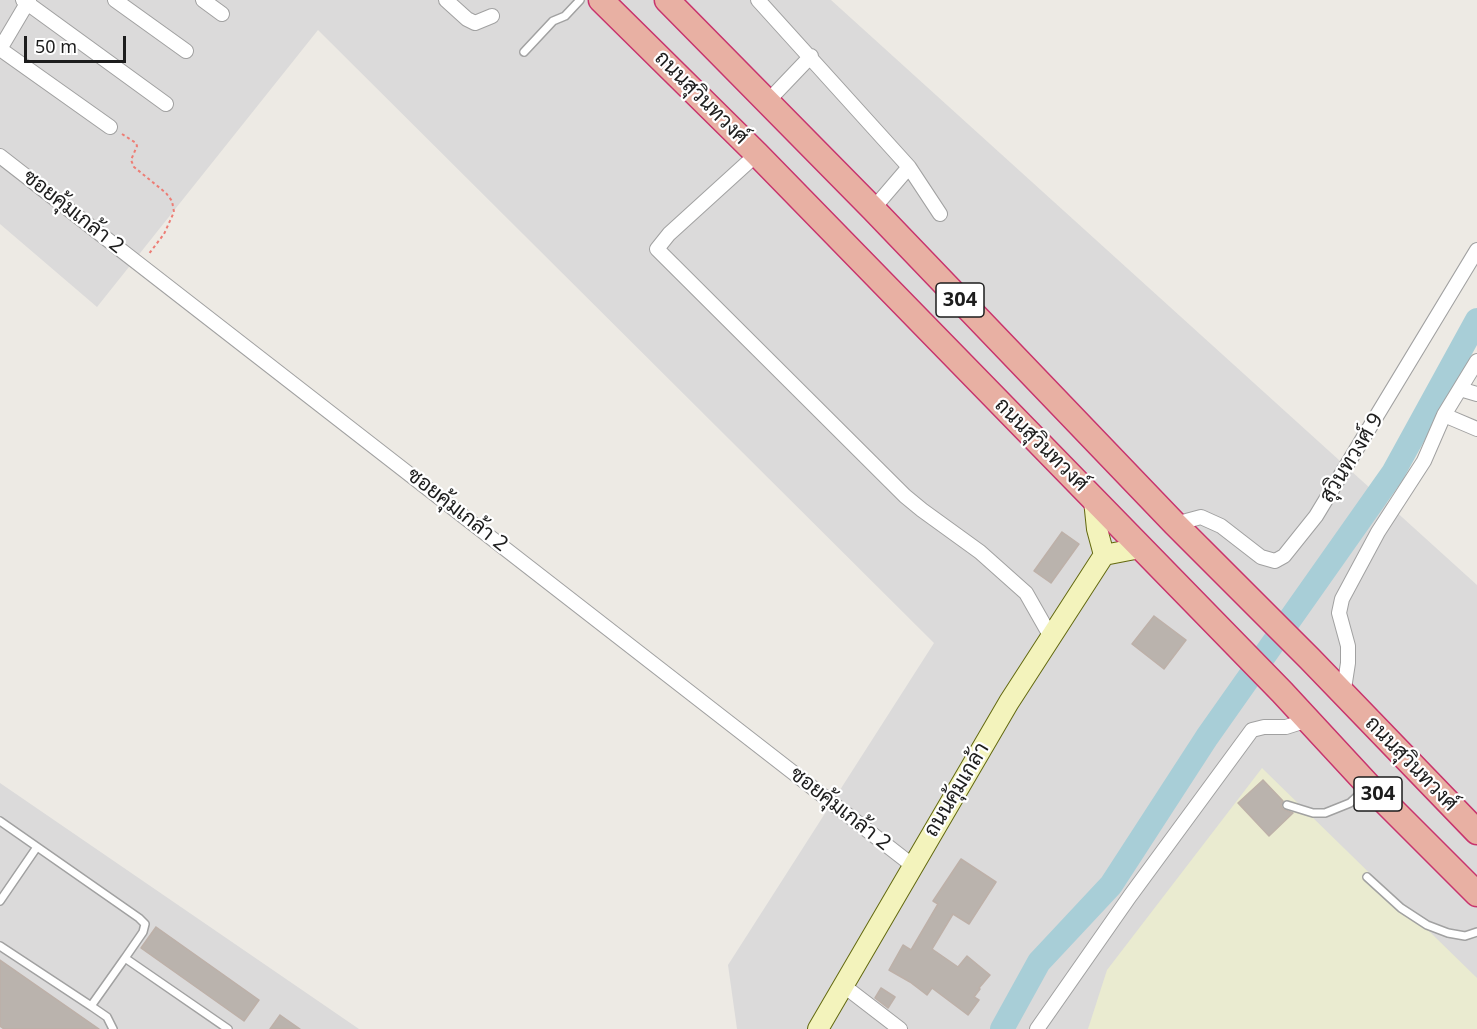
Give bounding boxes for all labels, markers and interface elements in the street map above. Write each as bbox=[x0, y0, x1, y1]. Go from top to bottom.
scale bar bbox=[27, 24, 129, 62]
text: 50 m bbox=[35, 34, 77, 58]
street label: ถนนสุวินทวงศ์ bbox=[649, 46, 753, 150]
street label: ซอยคุ้มเกล้า 2 bbox=[17, 165, 129, 259]
road number: 304 bbox=[936, 283, 984, 317]
street label: ถนนสุวินทวงศ์ bbox=[989, 393, 1093, 497]
street label: สุวินทวงศ์ 9 bbox=[1315, 409, 1389, 507]
street label: ซอยคุ้มเกล้า 2 bbox=[401, 463, 513, 557]
street label: ถนนสุวินทวงศ์ bbox=[1360, 711, 1462, 817]
street label: ถนนคุ้มเกล้า bbox=[919, 738, 995, 842]
street label: ซอยคุ้มเกล้า 2 bbox=[784, 762, 896, 856]
road number: 304 bbox=[1354, 777, 1402, 811]

